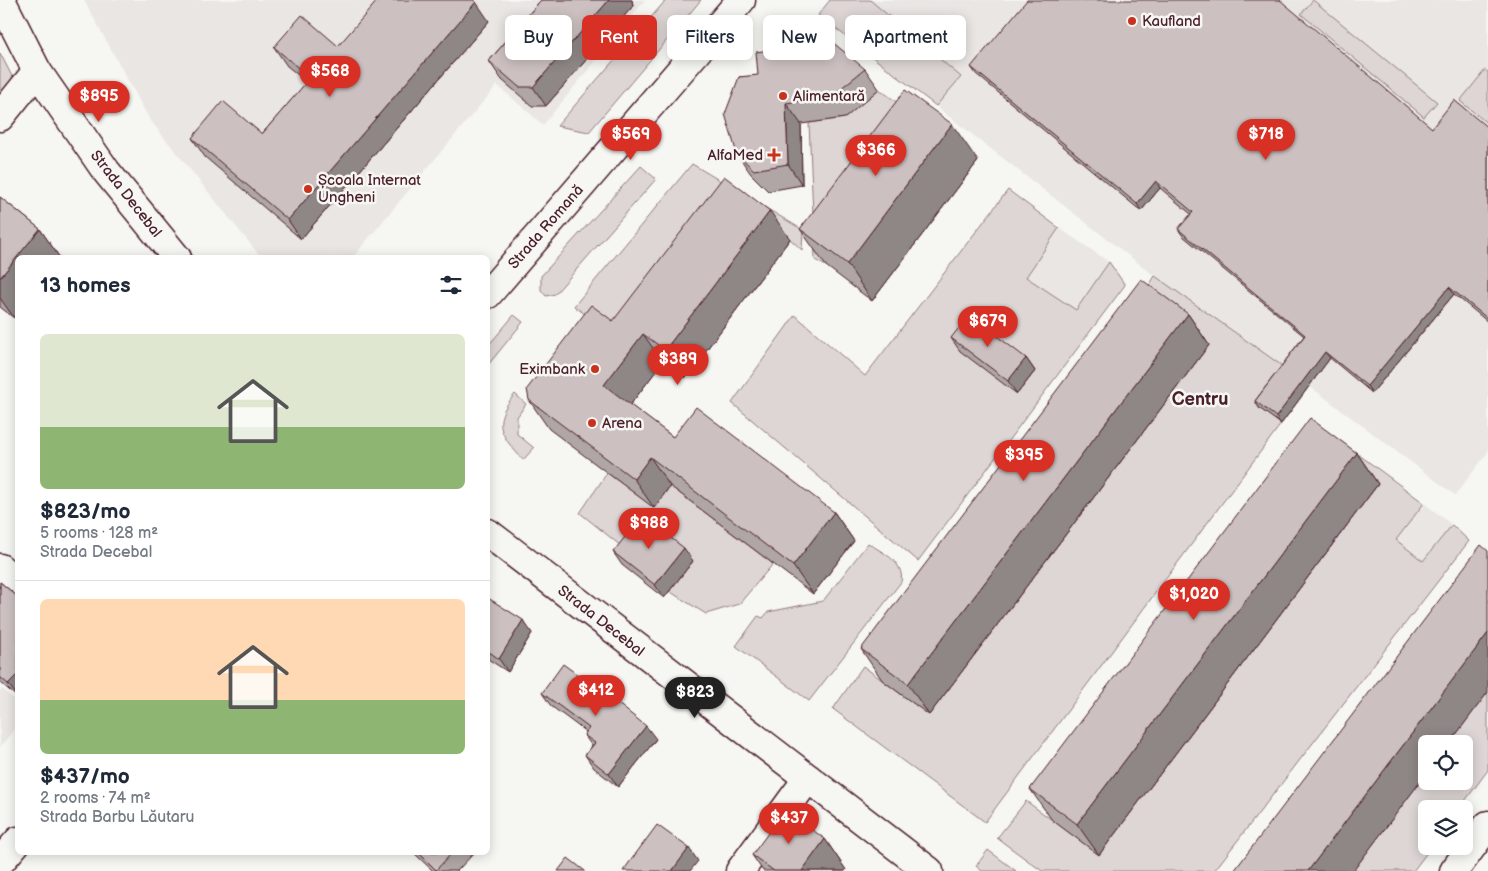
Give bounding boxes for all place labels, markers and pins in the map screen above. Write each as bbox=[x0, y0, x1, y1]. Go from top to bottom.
place label: Kaufland bbox=[1142, 12, 1201, 31]
marker: Kaufland bbox=[1126, 15, 1138, 27]
pin: $568 bbox=[300, 56, 360, 98]
pin: $895 bbox=[69, 80, 129, 123]
place label: Alimentară bbox=[793, 87, 865, 106]
marker: Alimentară bbox=[777, 90, 789, 102]
pin: $569 bbox=[601, 119, 661, 161]
pin: $718 bbox=[1236, 119, 1296, 161]
pin: $366 bbox=[846, 134, 906, 177]
place label: AlfaMed bbox=[707, 146, 763, 165]
marker: AlfaMed bbox=[767, 148, 781, 162]
place label: Școala Internat Ungheni bbox=[318, 171, 421, 207]
marker: Școala Internat Ungheni bbox=[302, 183, 314, 195]
pin: $679 bbox=[958, 306, 1018, 348]
pin: $389 bbox=[648, 344, 708, 386]
place label: Eximbank bbox=[519, 360, 586, 379]
marker: Eximbank bbox=[589, 363, 601, 375]
place label: Arena bbox=[602, 414, 642, 433]
marker: Arena bbox=[586, 417, 598, 429]
pin: $395 bbox=[994, 440, 1054, 482]
pin: $988 bbox=[619, 508, 679, 550]
pin: $1,020 bbox=[1153, 578, 1235, 621]
pin: $412 bbox=[566, 674, 626, 717]
pin: $823 bbox=[665, 676, 725, 719]
pin: $437 bbox=[759, 802, 819, 845]

